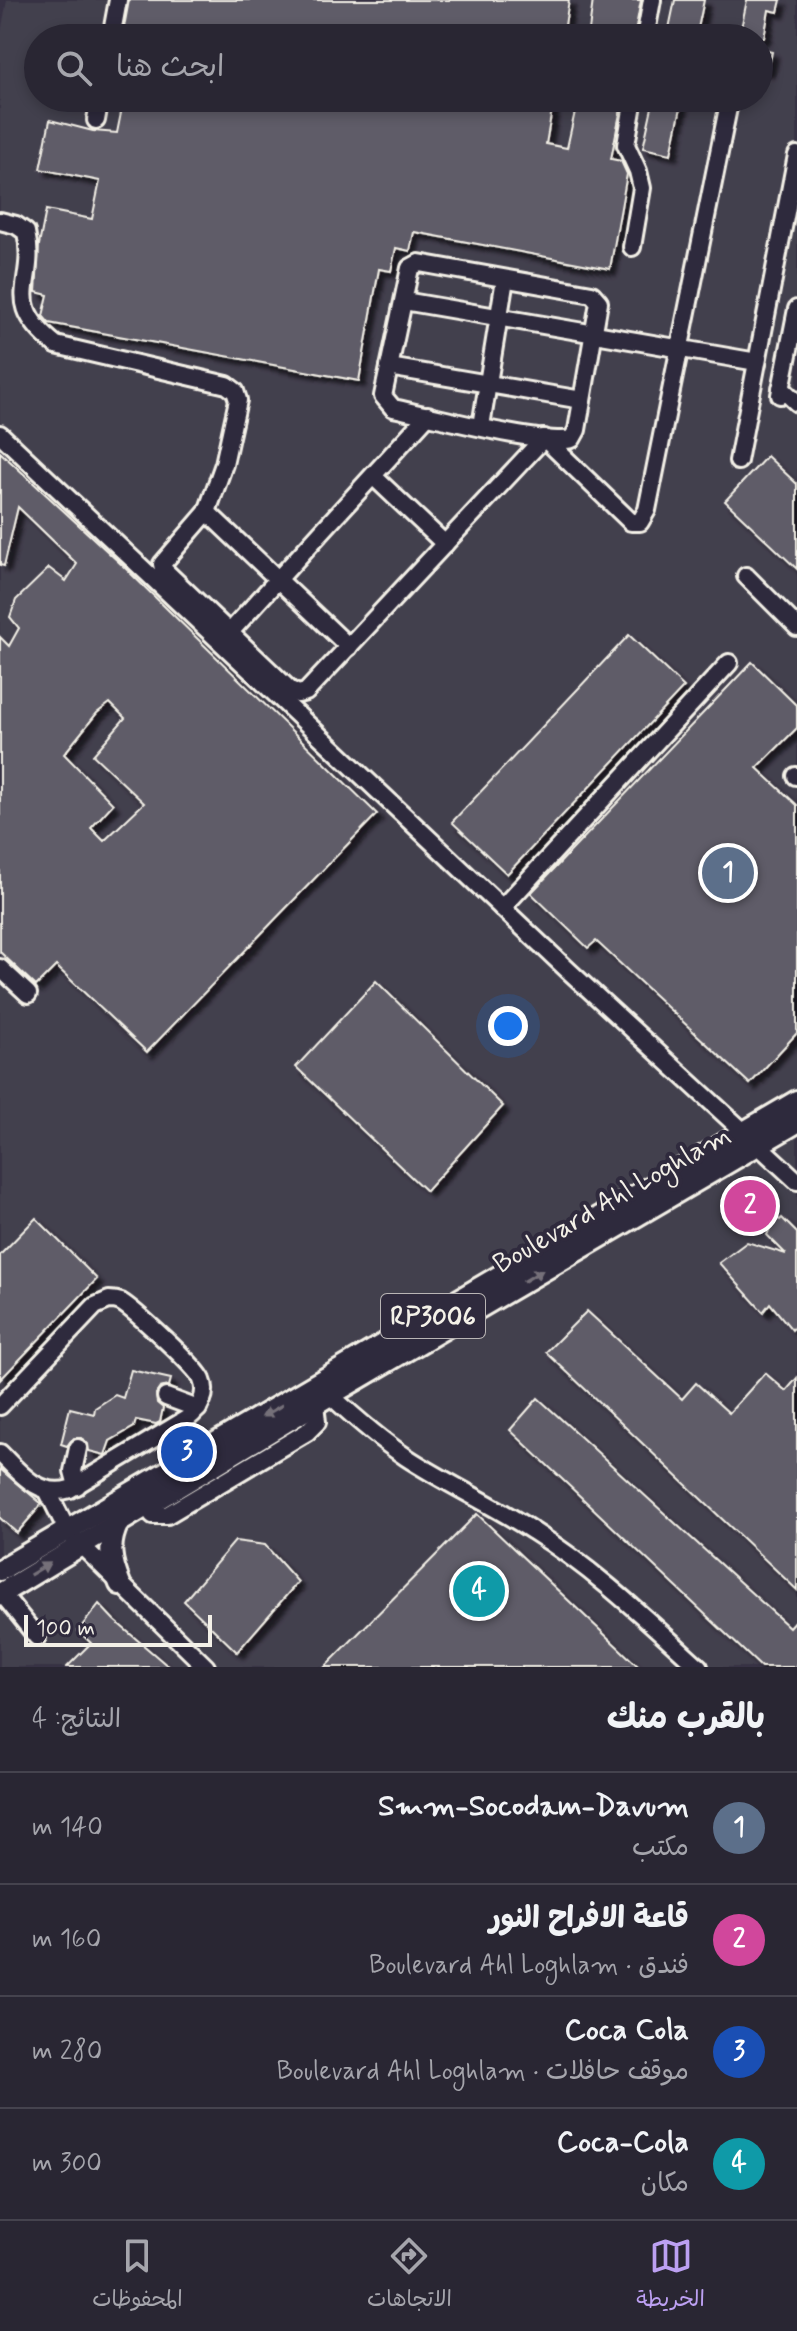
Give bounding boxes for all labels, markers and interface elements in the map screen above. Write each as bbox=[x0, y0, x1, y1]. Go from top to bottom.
search box bbox=[24, 24, 773, 112]
icon: search bbox=[52, 46, 96, 90]
text: ابحث هنا bbox=[116, 48, 224, 87]
pin: 1 bbox=[702, 843, 754, 903]
your location bbox=[488, 1006, 528, 1046]
street label: Boulevard Ahl Loghlam bbox=[487, 1117, 739, 1285]
pin: 2 bbox=[724, 1176, 776, 1236]
one-way arrow bbox=[521, 1269, 544, 1283]
road number: RP3006 bbox=[381, 1294, 485, 1338]
one-way arrow bbox=[261, 1404, 283, 1418]
pin: 3 bbox=[161, 1422, 213, 1482]
pin: 4 bbox=[453, 1561, 505, 1621]
one-way arrow bbox=[29, 1563, 51, 1577]
scale bar bbox=[24, 1611, 212, 1647]
text: 100 m bbox=[36, 1615, 95, 1643]
text: بالقرب منك bbox=[607, 1696, 765, 1741]
text: النتائج: 4 bbox=[32, 1703, 121, 1737]
text: Smm-Socodam-Davum bbox=[378, 1787, 689, 1826]
text: 140 m bbox=[32, 1811, 103, 1845]
text: 1 bbox=[733, 1811, 745, 1845]
text: مكتب bbox=[632, 1831, 689, 1865]
text: قاعة الافراح النور bbox=[489, 1899, 689, 1938]
text: 160 m bbox=[32, 1923, 101, 1957]
text: 2 bbox=[733, 1923, 745, 1957]
text: فندق · Boulevard Ahl Loghlam bbox=[369, 1949, 689, 1983]
text: Coca Cola bbox=[565, 2011, 689, 2050]
text: 280 m bbox=[32, 2035, 102, 2069]
text: 3 bbox=[733, 2035, 745, 2069]
text: موقف حافلات · Boulevard Ahl Loghlam bbox=[276, 2055, 689, 2089]
text: Coca-Cola bbox=[557, 2123, 689, 2162]
text: 300 m bbox=[32, 2147, 102, 2181]
text: 4 bbox=[731, 2147, 747, 2181]
text: مكان bbox=[641, 2167, 689, 2201]
tab: المحفوظات bbox=[92, 2234, 183, 2318]
tab: الاتجاهات bbox=[367, 2234, 452, 2318]
tab: الخريطة bbox=[636, 2234, 705, 2318]

